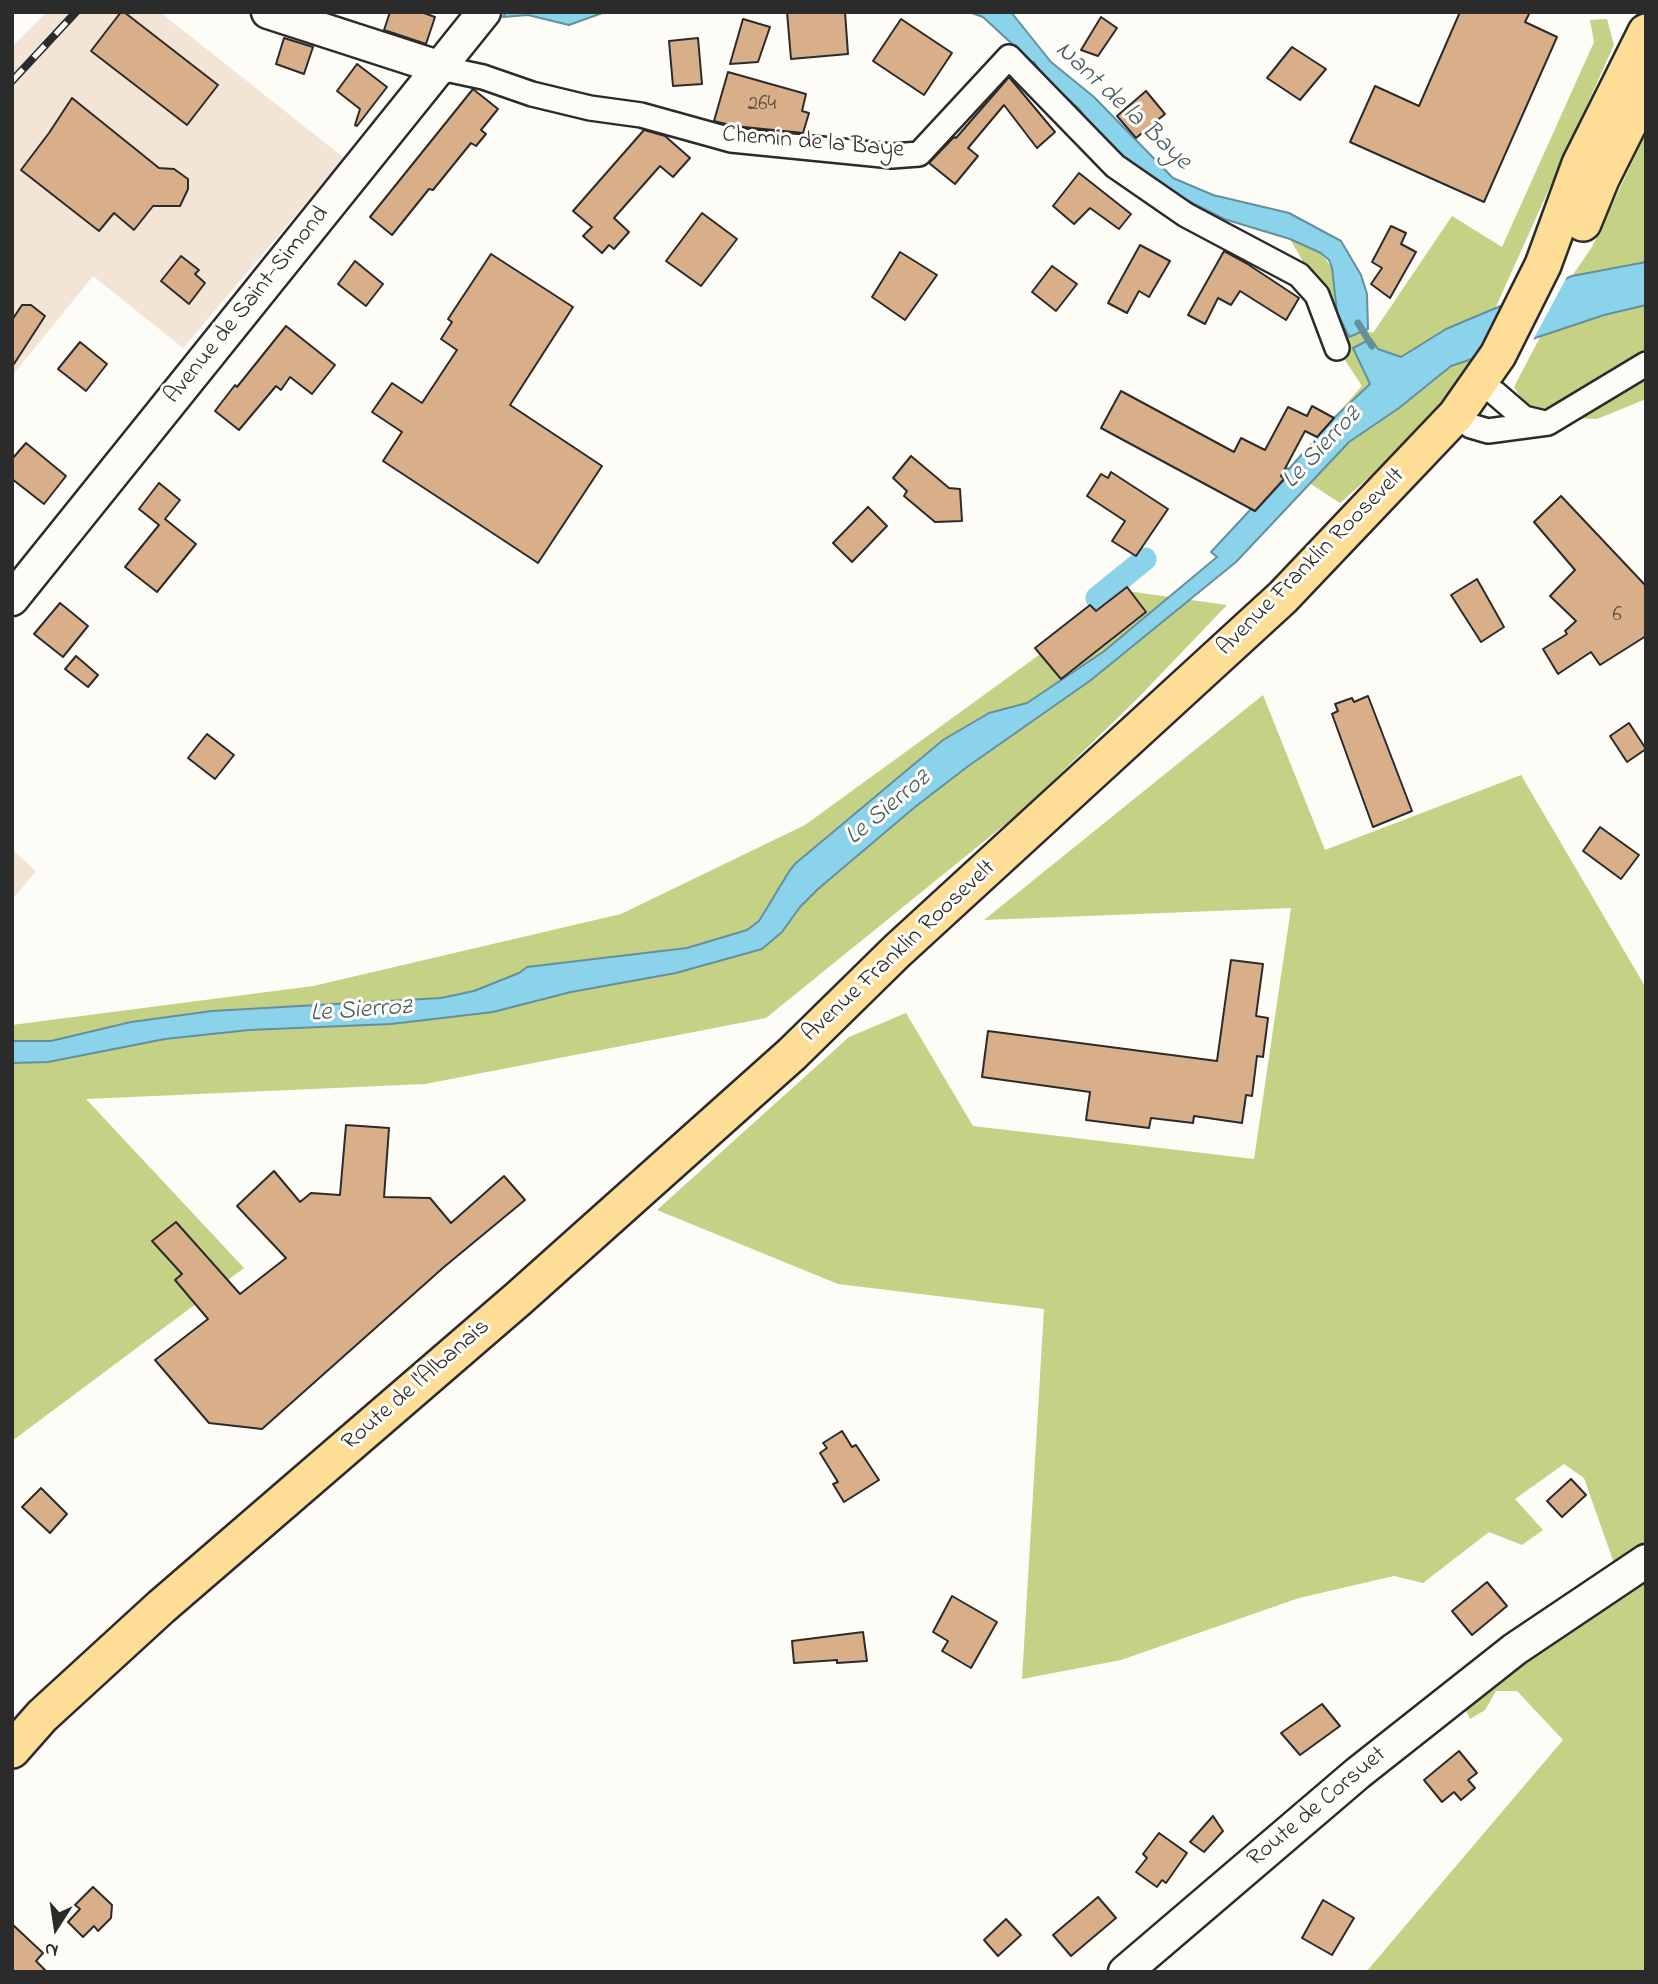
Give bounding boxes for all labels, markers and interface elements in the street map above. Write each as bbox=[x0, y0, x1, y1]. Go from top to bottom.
water label: Nant de la Baye bbox=[1047, 36, 1197, 178]
house number: 264 bbox=[748, 93, 776, 119]
street label: Chemin de la Baye bbox=[721, 122, 905, 166]
street label: Avenue de Saint-Simond bbox=[159, 201, 337, 411]
water label: Le Sierroz bbox=[1277, 401, 1369, 497]
street label: Avenue Franklin Roosevelt bbox=[1212, 463, 1412, 663]
house number: 6 bbox=[1612, 604, 1622, 630]
water label: Le Sierroz bbox=[840, 764, 938, 854]
street label: Avenue Franklin Roosevelt bbox=[797, 855, 1003, 1049]
water label: Le Sierroz bbox=[309, 993, 413, 1031]
street label: Route de l'Albanais bbox=[337, 1314, 497, 1458]
street label: Route de Corsuet bbox=[1243, 1742, 1393, 1874]
north arrow bbox=[21, 1893, 91, 1963]
text: N bbox=[42, 1934, 61, 1964]

